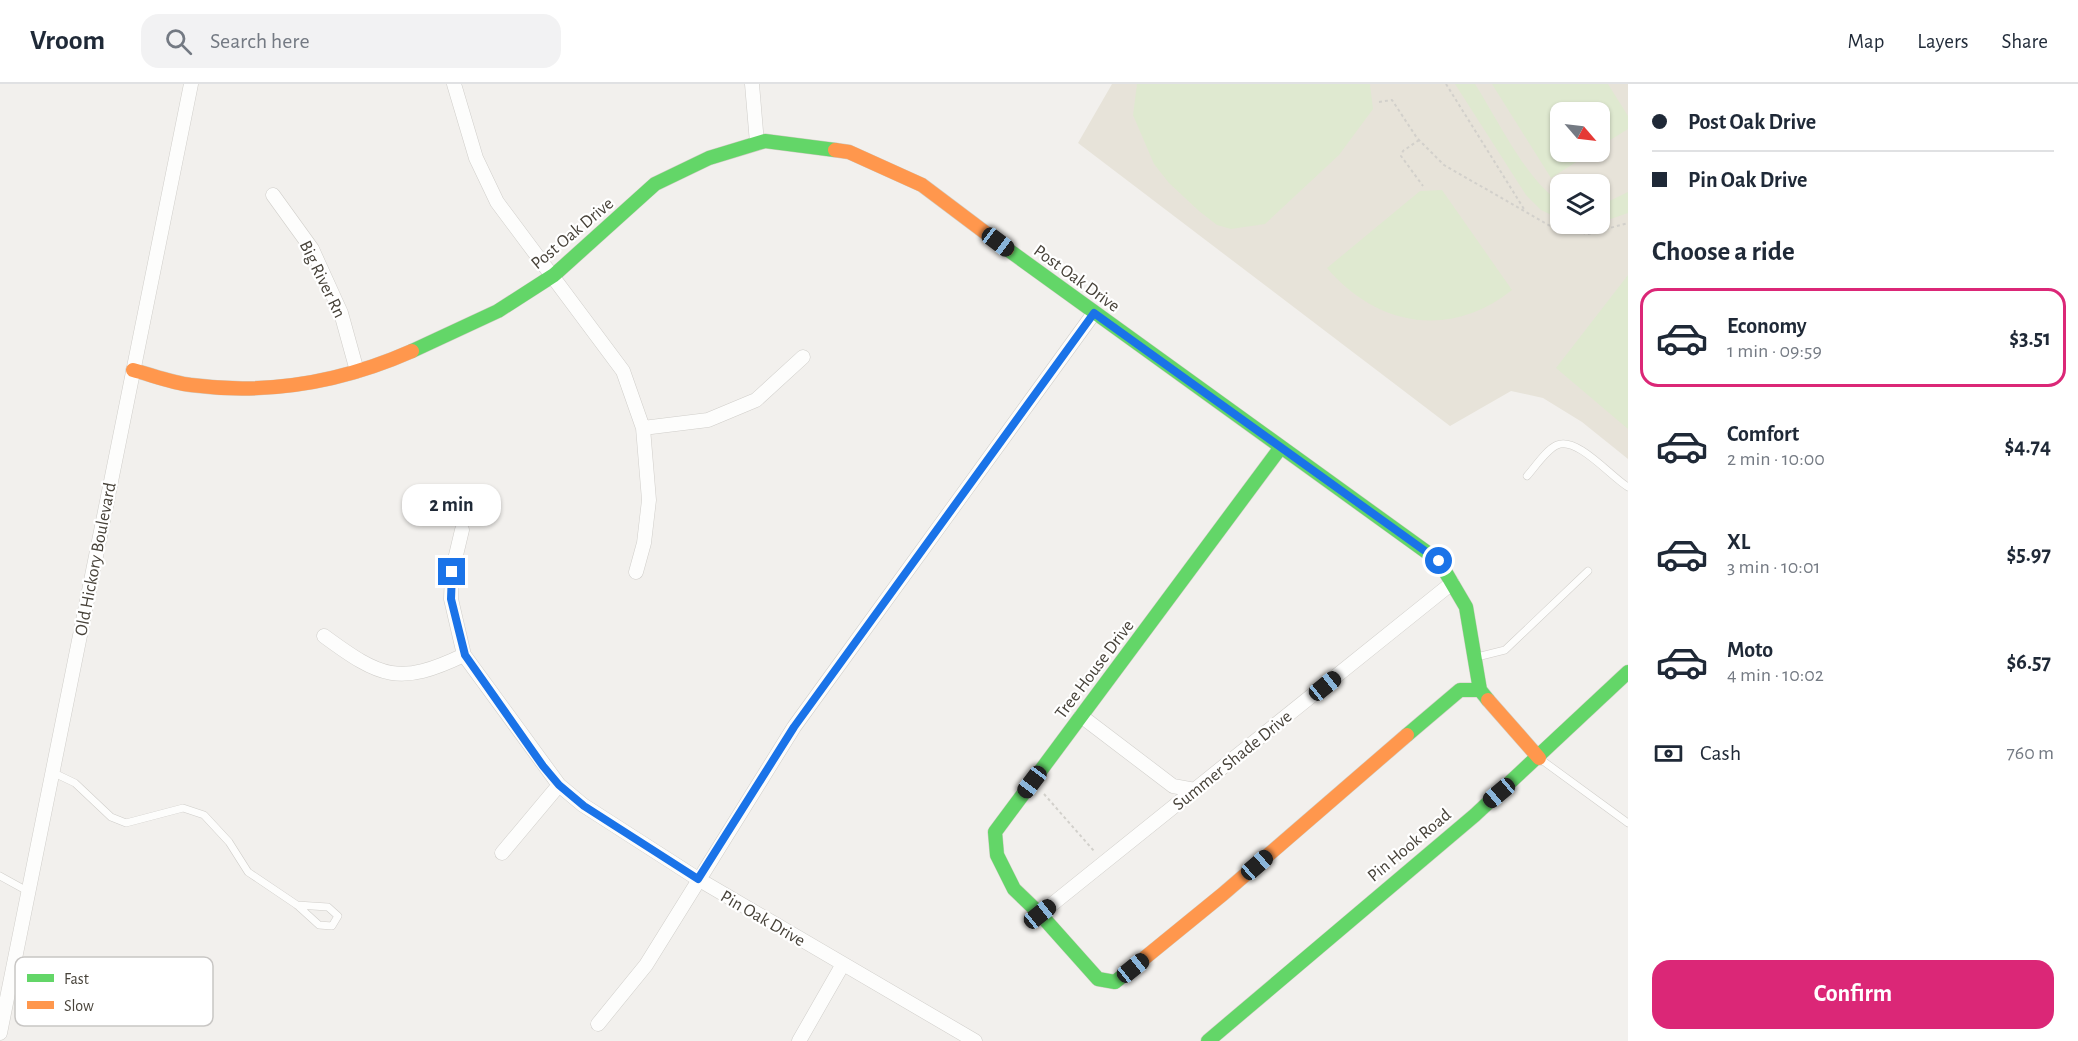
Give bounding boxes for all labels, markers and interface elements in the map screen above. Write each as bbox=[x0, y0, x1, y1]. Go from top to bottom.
search box bbox=[141, 14, 561, 68]
icon: search bbox=[162, 25, 195, 58]
text: Vroom bbox=[30, 27, 105, 55]
text: Search here bbox=[210, 30, 310, 52]
text: Map bbox=[1848, 31, 1884, 52]
text: Layers bbox=[1917, 31, 1968, 52]
text: Share bbox=[2001, 31, 2048, 52]
north arrow bbox=[1550, 102, 1610, 162]
map controls bbox=[1550, 102, 1610, 234]
text: Post Oak Drive bbox=[1688, 111, 1816, 133]
text: Pin Oak Drive bbox=[1688, 169, 1807, 191]
button: layers bbox=[1550, 174, 1610, 234]
street label: Post Oak Drive bbox=[528, 194, 617, 273]
car bbox=[978, 224, 1018, 260]
street label: Big River Rn bbox=[296, 238, 348, 321]
text: Choose a ride bbox=[1652, 238, 1795, 265]
street label: Post Oak Drive bbox=[1030, 242, 1123, 316]
icon: car bbox=[1655, 311, 1709, 365]
text: Economy bbox=[1727, 315, 1807, 337]
text: $3.51 bbox=[2009, 327, 2051, 349]
text: 1 min · 09:59 bbox=[1727, 341, 1822, 361]
icon: car bbox=[1655, 419, 1709, 473]
text: Comfort bbox=[1727, 423, 1799, 445]
text: $4.74 bbox=[2004, 435, 2051, 457]
text: 2 min · 10:00 bbox=[1727, 449, 1825, 469]
street label: Old Hickory Boulevard bbox=[72, 481, 120, 637]
callout: 2 min bbox=[402, 485, 502, 527]
text: 2 min bbox=[429, 495, 474, 515]
icon: car bbox=[1655, 527, 1709, 581]
text: XL bbox=[1727, 531, 1750, 553]
text: $5.97 bbox=[2006, 543, 2051, 565]
route start bbox=[1425, 547, 1452, 574]
text: 3 min · 10:01 bbox=[1727, 557, 1820, 577]
route end bbox=[438, 558, 465, 585]
street label: Tree House Drive bbox=[1052, 617, 1138, 722]
icon: car bbox=[1655, 635, 1709, 689]
text: Moto bbox=[1727, 639, 1773, 661]
text: $6.57 bbox=[2006, 651, 2051, 673]
text: 4 min · 10:02 bbox=[1727, 665, 1824, 685]
car bbox=[1305, 668, 1345, 704]
street label: Summer Shade Drive bbox=[1170, 707, 1295, 814]
icon: cash bbox=[1652, 737, 1685, 770]
text: Cash bbox=[1700, 742, 1741, 764]
text: 760 m bbox=[2006, 743, 2054, 763]
car bbox=[1014, 762, 1050, 802]
car bbox=[1479, 775, 1519, 811]
street label: Pin Hook Road bbox=[1365, 806, 1455, 886]
car bbox=[1238, 846, 1276, 884]
street label: Pin Oak Drive bbox=[717, 887, 808, 950]
car bbox=[1020, 896, 1060, 932]
car bbox=[1113, 950, 1153, 986]
legend bbox=[15, 957, 213, 1026]
button: Confirm bbox=[1652, 960, 2054, 1029]
text: Fast bbox=[64, 971, 89, 987]
text: Slow bbox=[64, 998, 94, 1014]

